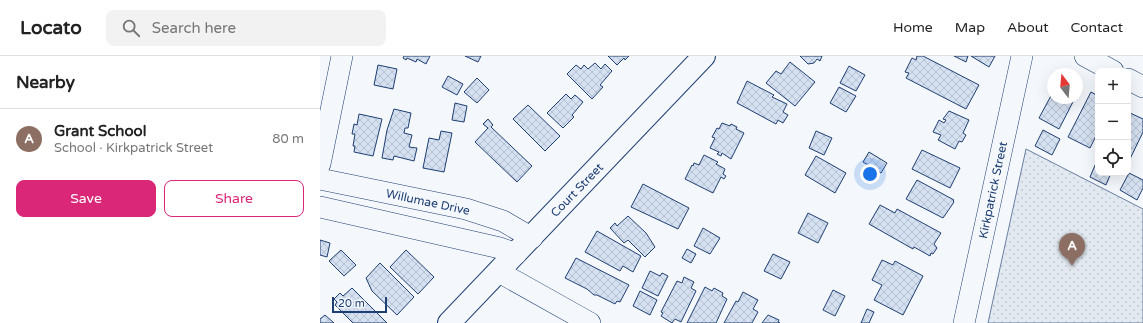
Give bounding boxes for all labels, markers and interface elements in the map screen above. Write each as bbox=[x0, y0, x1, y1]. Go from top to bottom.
search box bbox=[106, 10, 386, 46]
text: Locato bbox=[20, 17, 82, 39]
icon: search bbox=[120, 17, 142, 39]
text: Search here bbox=[152, 19, 236, 37]
text: Home bbox=[893, 19, 933, 36]
text: Map bbox=[955, 19, 985, 36]
text: About bbox=[1007, 19, 1049, 36]
text: Contact bbox=[1071, 19, 1123, 36]
north arrow bbox=[1047, 68, 1083, 104]
map controls bbox=[1095, 68, 1131, 176]
button: + bbox=[1095, 68, 1131, 104]
text: Nearby bbox=[16, 72, 75, 93]
button: − bbox=[1095, 104, 1131, 140]
text: Grant School bbox=[54, 122, 146, 140]
text: A bbox=[24, 131, 34, 147]
text: 80 m bbox=[272, 131, 304, 147]
text: School · Kirkpatrick Street bbox=[54, 140, 213, 156]
street label: Kirkpatrick Street bbox=[976, 140, 1010, 240]
button: locate bbox=[1095, 140, 1131, 176]
street label: Court Street bbox=[548, 160, 606, 220]
your location bbox=[860, 164, 880, 184]
button: Save bbox=[16, 180, 156, 217]
button: Share bbox=[164, 180, 304, 217]
street label: Willumae Drive bbox=[385, 186, 471, 218]
pin: A bbox=[1059, 233, 1085, 266]
scale bar bbox=[332, 295, 387, 314]
text: 20 m bbox=[338, 297, 365, 310]

